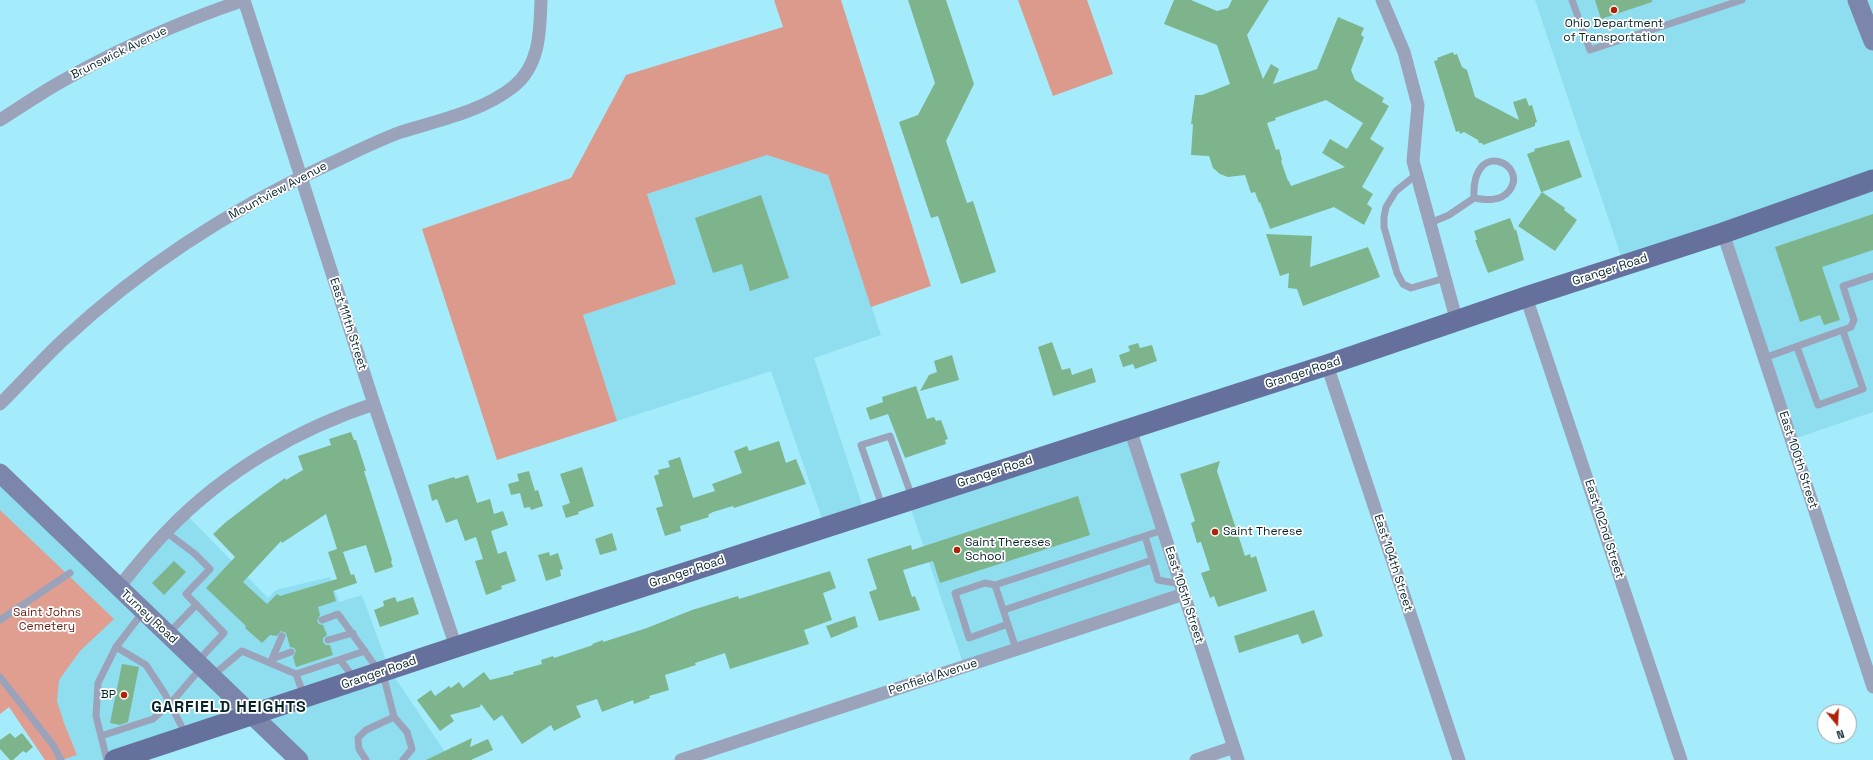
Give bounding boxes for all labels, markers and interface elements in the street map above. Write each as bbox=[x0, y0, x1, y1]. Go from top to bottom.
marker: Ohio Department of Transportation bbox=[1609, 5, 1619, 15]
place label: Ohio Department of Transportation bbox=[1563, 17, 1665, 45]
street label: Brunswick Avenue bbox=[69, 24, 169, 82]
street label: Mountview Avenue bbox=[226, 159, 330, 223]
street label: Granger Road bbox=[1571, 251, 1649, 289]
street label: East 111th Street bbox=[326, 276, 370, 372]
street label: Granger Road bbox=[1264, 354, 1342, 392]
street label: East 100th Street bbox=[1775, 410, 1821, 510]
street label: Granger Road bbox=[956, 453, 1034, 491]
street label: East 102nd Street bbox=[1581, 478, 1627, 580]
street label: East 104th Street bbox=[1371, 513, 1415, 613]
place label: Saint Therese bbox=[1223, 525, 1302, 539]
marker: Saint Therese bbox=[1210, 527, 1220, 537]
place label: Saint Thereses School bbox=[965, 536, 1051, 564]
marker: Saint Thereses School bbox=[952, 545, 962, 555]
street label: East 105th Street bbox=[1162, 545, 1206, 645]
street label: Granger Road bbox=[648, 553, 726, 591]
street label: Turney Road bbox=[118, 587, 180, 647]
park label: Saint Johns Cemetery bbox=[13, 606, 81, 634]
street label: Granger Road bbox=[340, 653, 418, 693]
street label: Penfield Avenue bbox=[887, 656, 979, 698]
place label: BP bbox=[101, 688, 116, 702]
marker: BP bbox=[119, 690, 129, 700]
district label: GARFIELD HEIGHTS bbox=[151, 698, 307, 718]
north arrow bbox=[1817, 704, 1857, 744]
text: N bbox=[1835, 727, 1846, 742]

